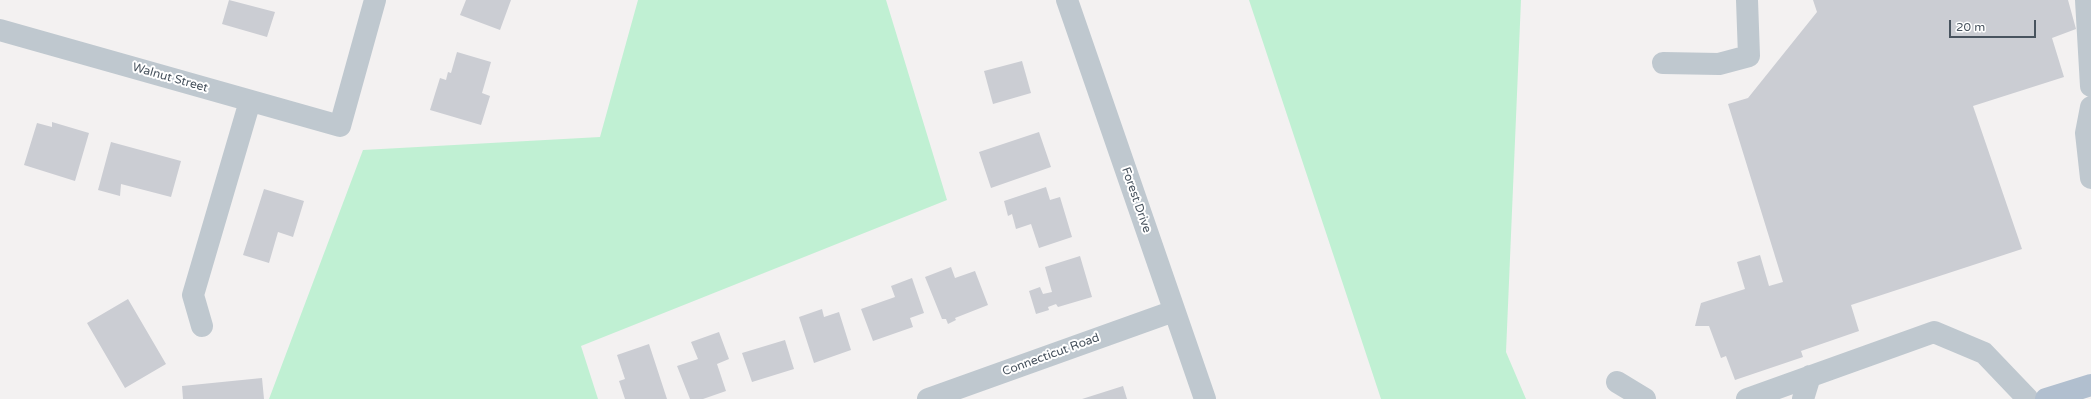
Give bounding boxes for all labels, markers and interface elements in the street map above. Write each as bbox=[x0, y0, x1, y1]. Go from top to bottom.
scale bar bbox=[1951, 12, 2038, 38]
text: 20 m bbox=[1956, 20, 1985, 34]
street label: Walnut Street bbox=[131, 60, 209, 96]
street label: Forest Drive bbox=[1118, 165, 1154, 235]
street label: Connecticut Road bbox=[1000, 331, 1102, 379]

